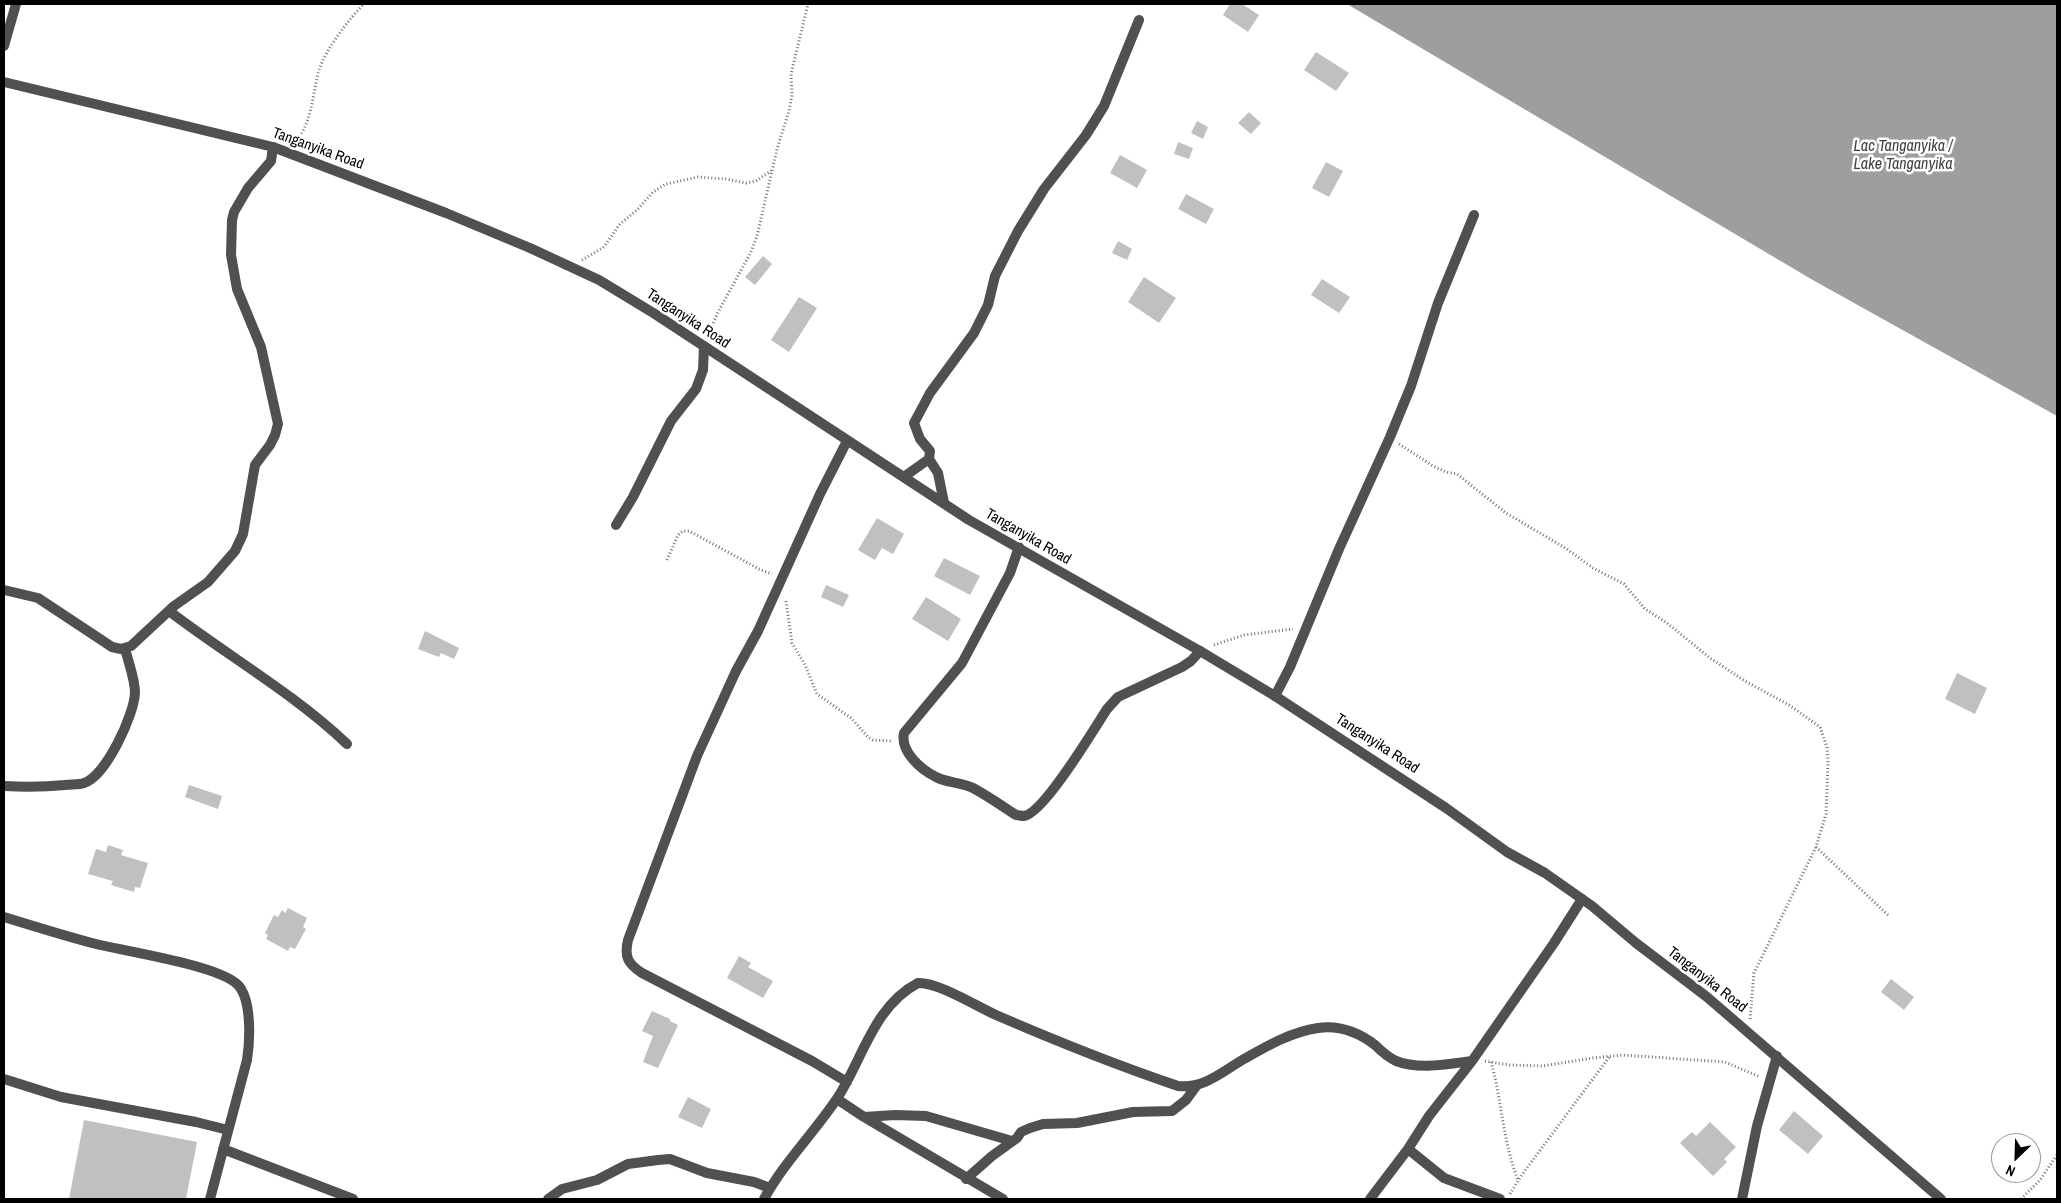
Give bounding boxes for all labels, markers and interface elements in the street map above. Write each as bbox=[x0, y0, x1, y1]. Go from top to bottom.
street label: Tanganyika Road bbox=[270, 124, 366, 174]
water label: Lac Tanganyika / Lake Tanganyika bbox=[1854, 137, 1952, 175]
street label: Tanganyika Road bbox=[643, 285, 733, 353]
street label: Tanganyika Road bbox=[982, 505, 1074, 569]
street label: Tanganyika Road bbox=[1332, 710, 1422, 778]
street label: Tanganyika Road bbox=[1664, 943, 1750, 1017]
north arrow bbox=[1991, 1133, 2041, 1183]
text: N bbox=[2003, 1161, 2018, 1181]

